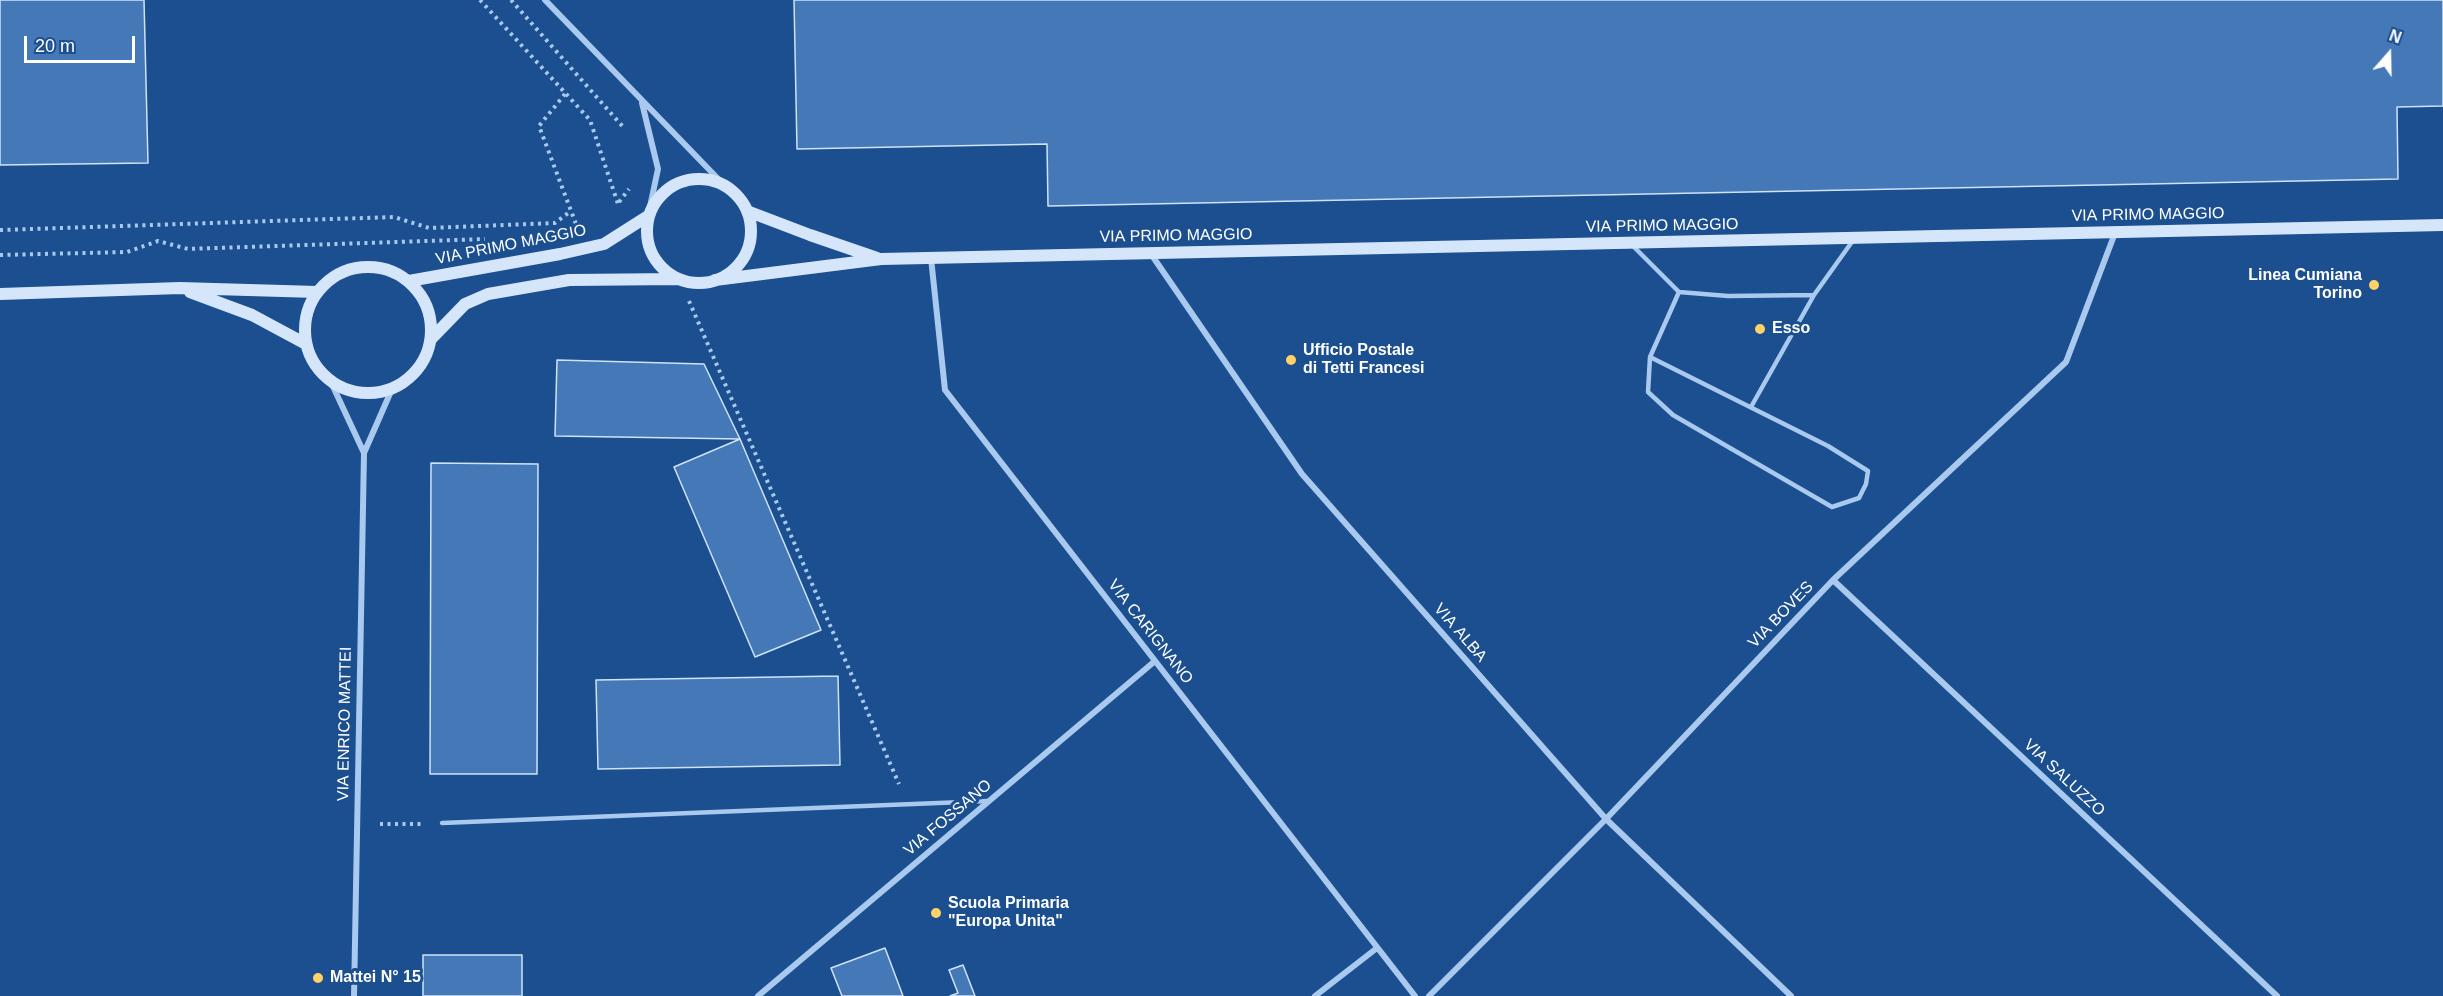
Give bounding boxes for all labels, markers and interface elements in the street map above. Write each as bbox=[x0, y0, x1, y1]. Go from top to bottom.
scale bar bbox=[27, 24, 138, 62]
north arrow bbox=[2359, 24, 2419, 84]
text: N bbox=[2387, 27, 2404, 47]
text: 20 m bbox=[35, 36, 75, 56]
street label: VIA PRIMO MAGGIO bbox=[2071, 204, 2225, 226]
street label: VIA PRIMO MAGGIO bbox=[1585, 215, 1739, 237]
street label: VIA PRIMO MAGGIO bbox=[434, 221, 588, 269]
street label: VIA PRIMO MAGGIO bbox=[1099, 225, 1253, 247]
place label: Linea Cumiana Torino bbox=[2248, 266, 2362, 304]
marker: Linea Cumiana Torino bbox=[2367, 278, 2381, 292]
place label: Esso bbox=[1772, 319, 1810, 339]
marker: Esso bbox=[1753, 322, 1767, 336]
place label: Ufficio Postale di Tetti Francesi bbox=[1303, 341, 1425, 379]
marker: Ufficio Postale di Tetti Francesi bbox=[1284, 353, 1298, 367]
street label: VIA CARIGNANO bbox=[1103, 576, 1197, 688]
street label: VIA BOVES bbox=[1744, 578, 1818, 652]
street label: VIA ALBA bbox=[1429, 600, 1491, 666]
street label: VIA ENRICO MATTEI bbox=[334, 647, 356, 801]
street label: VIA SALUZZO bbox=[2019, 736, 2109, 820]
street label: VIA FOSSANO bbox=[900, 776, 996, 860]
place label: Scuola Primaria "Europa Unita" bbox=[948, 894, 1069, 932]
marker: Scuola Primaria "Europa Unita" bbox=[929, 906, 943, 920]
place label: Mattei N° 15 bbox=[330, 968, 421, 988]
marker: Mattei N° 15 bbox=[311, 971, 325, 985]

